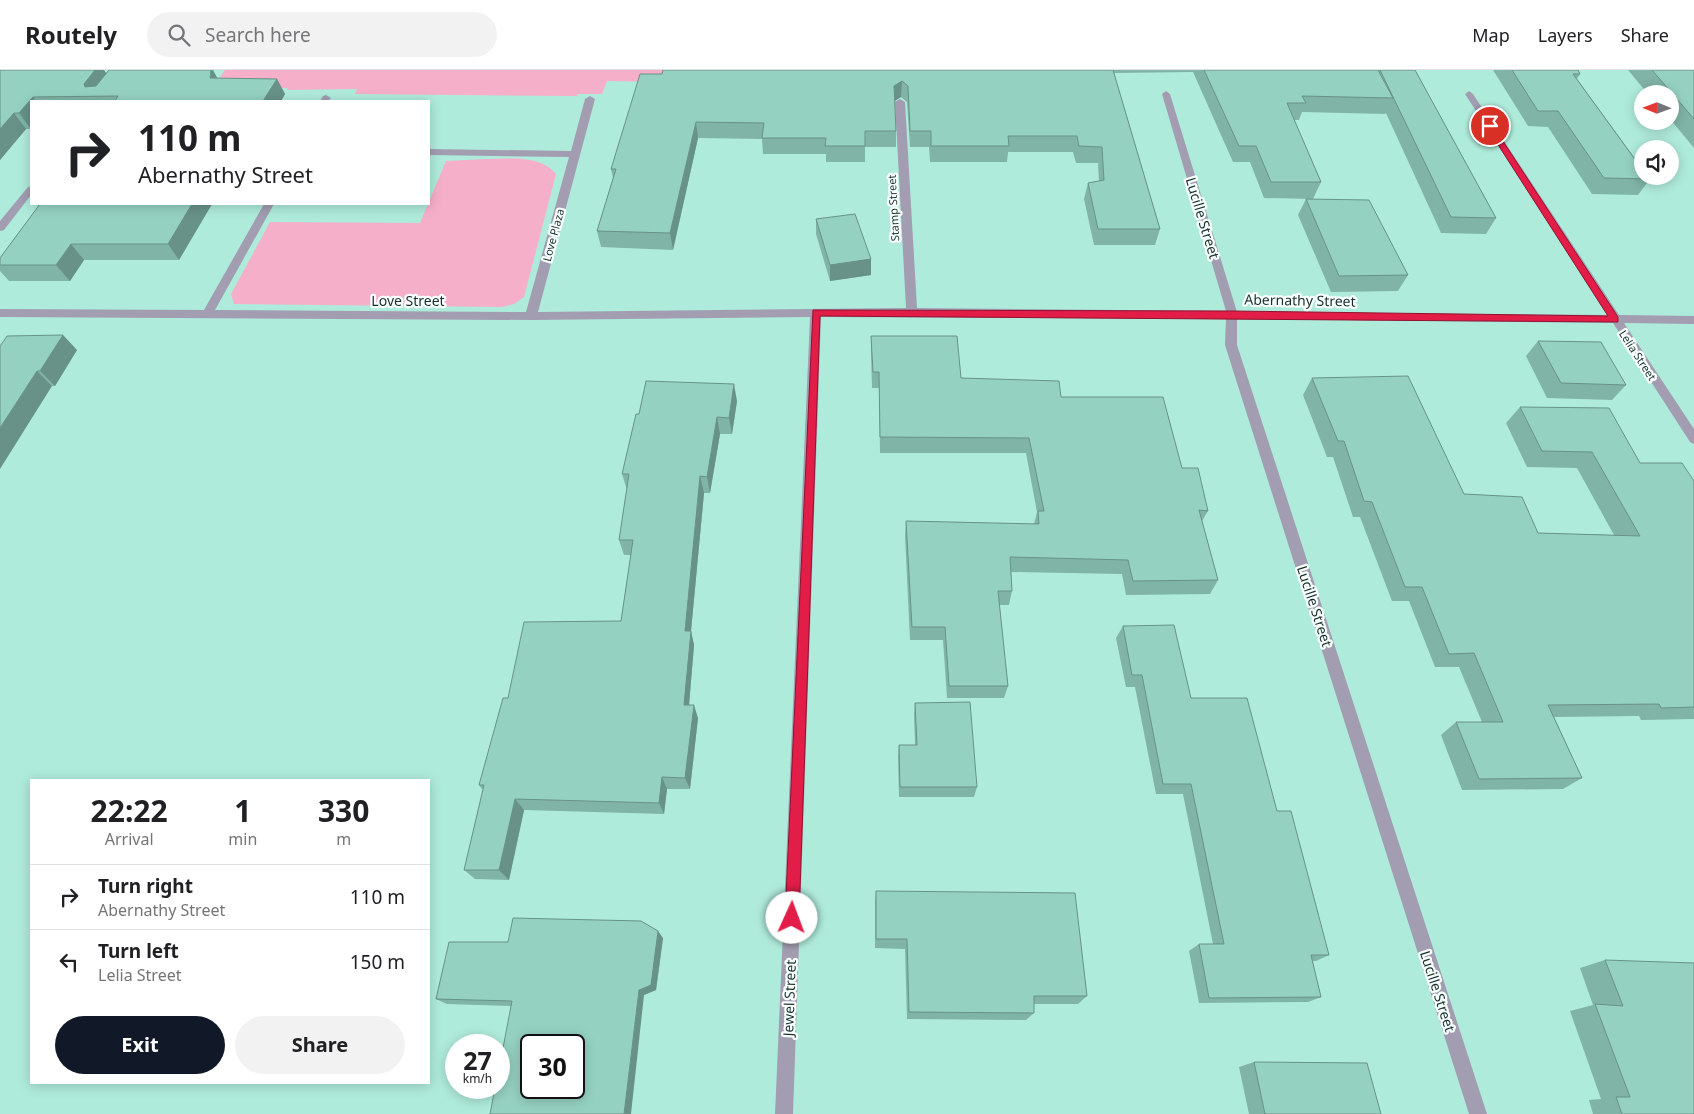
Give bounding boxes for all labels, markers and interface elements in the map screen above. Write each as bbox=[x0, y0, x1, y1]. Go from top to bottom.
search box bbox=[147, 12, 497, 57]
text: Routely bbox=[25, 18, 117, 51]
icon: search bbox=[165, 21, 193, 49]
text: Search here bbox=[205, 22, 311, 48]
text: Map bbox=[1472, 23, 1510, 47]
text: Layers bbox=[1538, 23, 1593, 47]
text: Share bbox=[1621, 23, 1669, 47]
north arrow bbox=[1634, 85, 1679, 130]
map controls bbox=[1634, 85, 1679, 185]
pin bbox=[1469, 105, 1511, 147]
icon: arrive bbox=[1476, 112, 1504, 140]
text: 110 m bbox=[138, 114, 241, 161]
icon: right bbox=[55, 120, 120, 185]
button: sound bbox=[1634, 140, 1679, 185]
text: Abernathy Street bbox=[138, 159, 313, 189]
street label: Stamp Street bbox=[884, 174, 902, 242]
street label: Lucille Street bbox=[1182, 175, 1224, 261]
street label: Love Plaza bbox=[539, 207, 567, 263]
street label: Abernathy Street bbox=[1244, 290, 1356, 310]
street label: Love Street bbox=[371, 291, 445, 310]
street label: Lelia Street bbox=[1616, 327, 1660, 383]
street label: Lucille Street bbox=[1293, 563, 1337, 649]
text: 22:22 bbox=[91, 790, 168, 831]
text: 1 bbox=[234, 790, 251, 831]
text: 330 bbox=[318, 790, 369, 831]
text: Arrival bbox=[105, 828, 154, 850]
text: min bbox=[228, 828, 257, 850]
text: m bbox=[336, 828, 351, 850]
text: Turn right bbox=[98, 873, 193, 899]
icon: right bbox=[55, 883, 83, 911]
text: 110 m bbox=[350, 884, 405, 910]
position arrow bbox=[765, 891, 817, 943]
text: Abernathy Street bbox=[98, 899, 225, 921]
text: Turn left bbox=[98, 938, 179, 964]
icon: left bbox=[55, 948, 83, 976]
street label: Lucille Street bbox=[1416, 948, 1460, 1034]
text: 150 m bbox=[350, 949, 405, 975]
street label: Jewel Street bbox=[778, 959, 800, 1039]
text: Lelia Street bbox=[98, 964, 181, 986]
button: Exit bbox=[55, 1016, 225, 1074]
button: Share bbox=[235, 1016, 405, 1074]
speed limit sign: 30 bbox=[520, 1034, 585, 1099]
text: 27 bbox=[463, 1043, 492, 1077]
text: km/h bbox=[463, 1070, 492, 1087]

